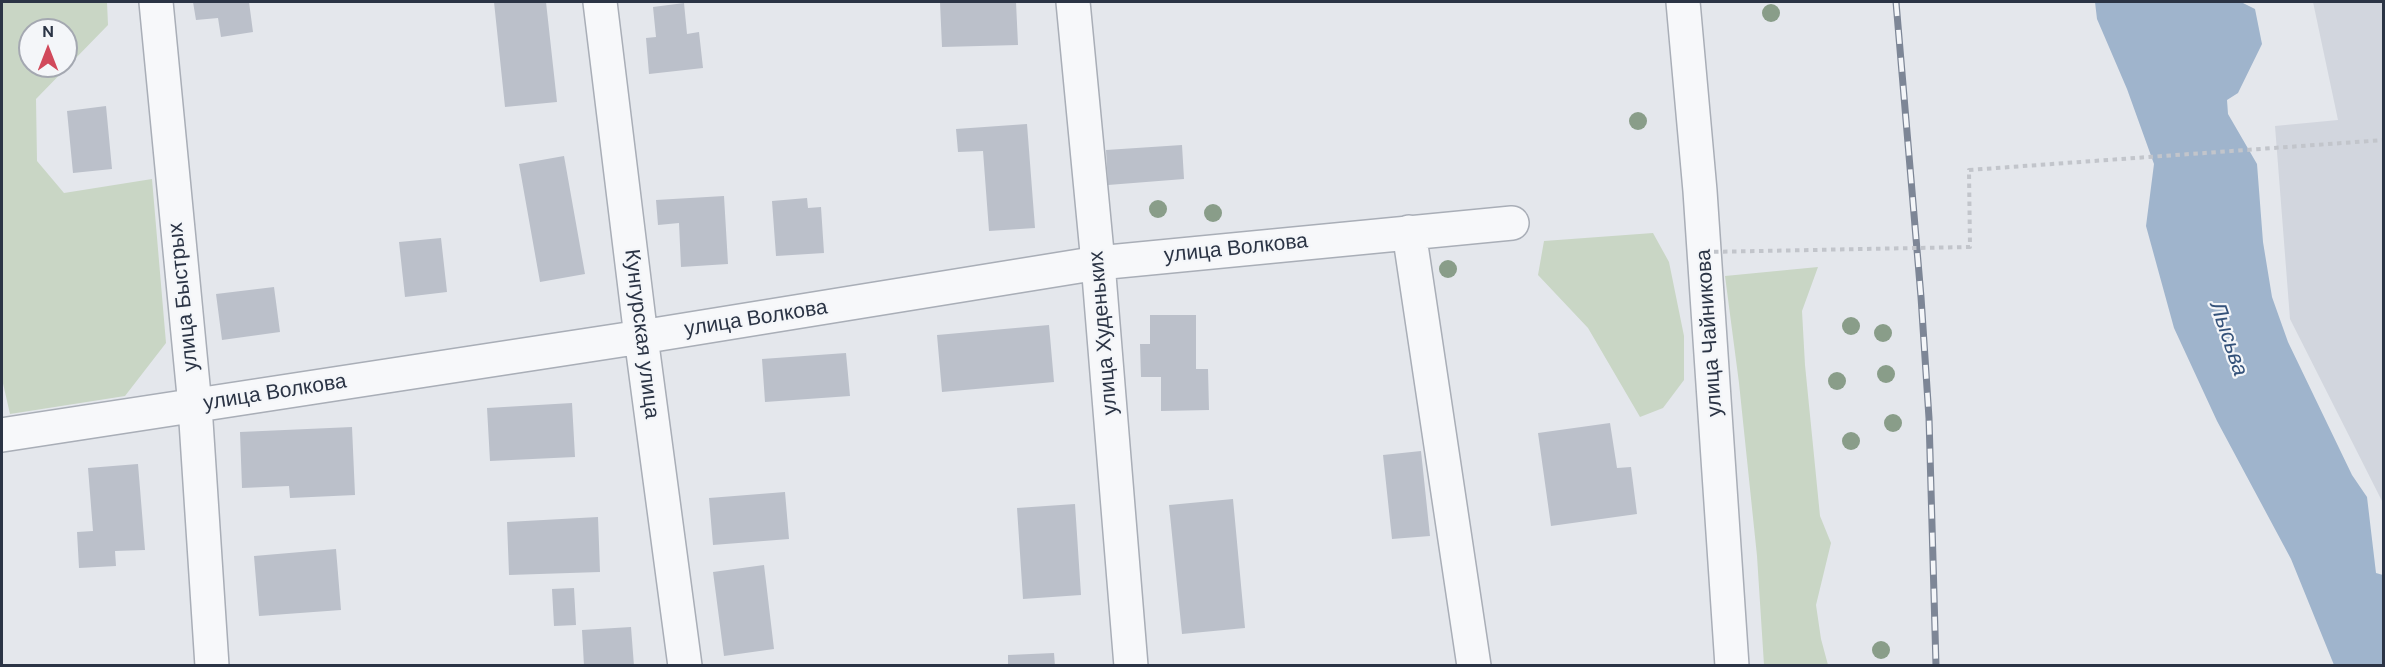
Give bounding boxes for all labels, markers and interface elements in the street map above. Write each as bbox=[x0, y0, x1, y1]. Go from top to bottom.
north arrow bbox=[18, 18, 78, 78]
text: N bbox=[42, 21, 54, 42]
street label: улица Быстрых bbox=[164, 221, 204, 373]
street label: улица Волкова bbox=[1163, 229, 1309, 269]
street label: Кунгурская улица bbox=[618, 248, 664, 420]
street label: улица Чайникова bbox=[1692, 248, 1728, 418]
street label: улица Худеньких bbox=[1084, 250, 1124, 416]
street label: улица Волкова bbox=[683, 295, 829, 343]
water label: Лысьва bbox=[2203, 298, 2253, 380]
street label: улица Волкова bbox=[202, 369, 348, 417]

